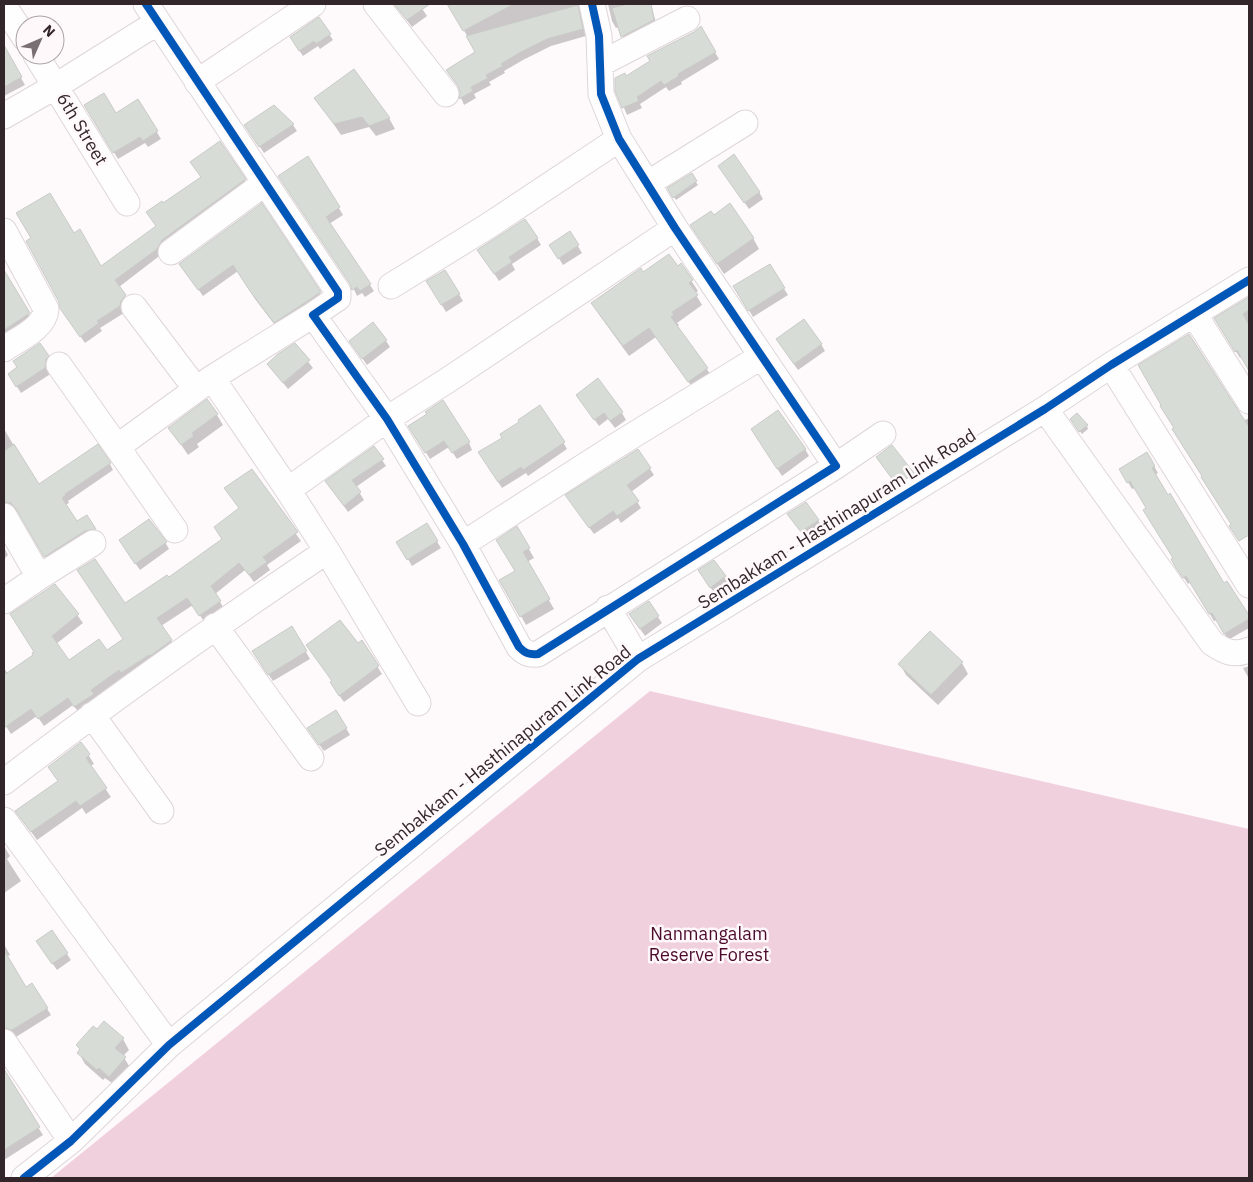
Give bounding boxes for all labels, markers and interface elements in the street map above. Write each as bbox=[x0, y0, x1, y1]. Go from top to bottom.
north arrow bbox=[15, 15, 65, 65]
text: N bbox=[39, 21, 59, 41]
street label: 6th Street bbox=[52, 88, 113, 169]
street label: Sembakkam - Hasthinapuram Link Road bbox=[693, 423, 980, 614]
street label: Sembakkam - Hasthinapuram Link Road bbox=[370, 640, 636, 861]
park label: Nanmangalam Reserve Forest bbox=[649, 922, 769, 966]

